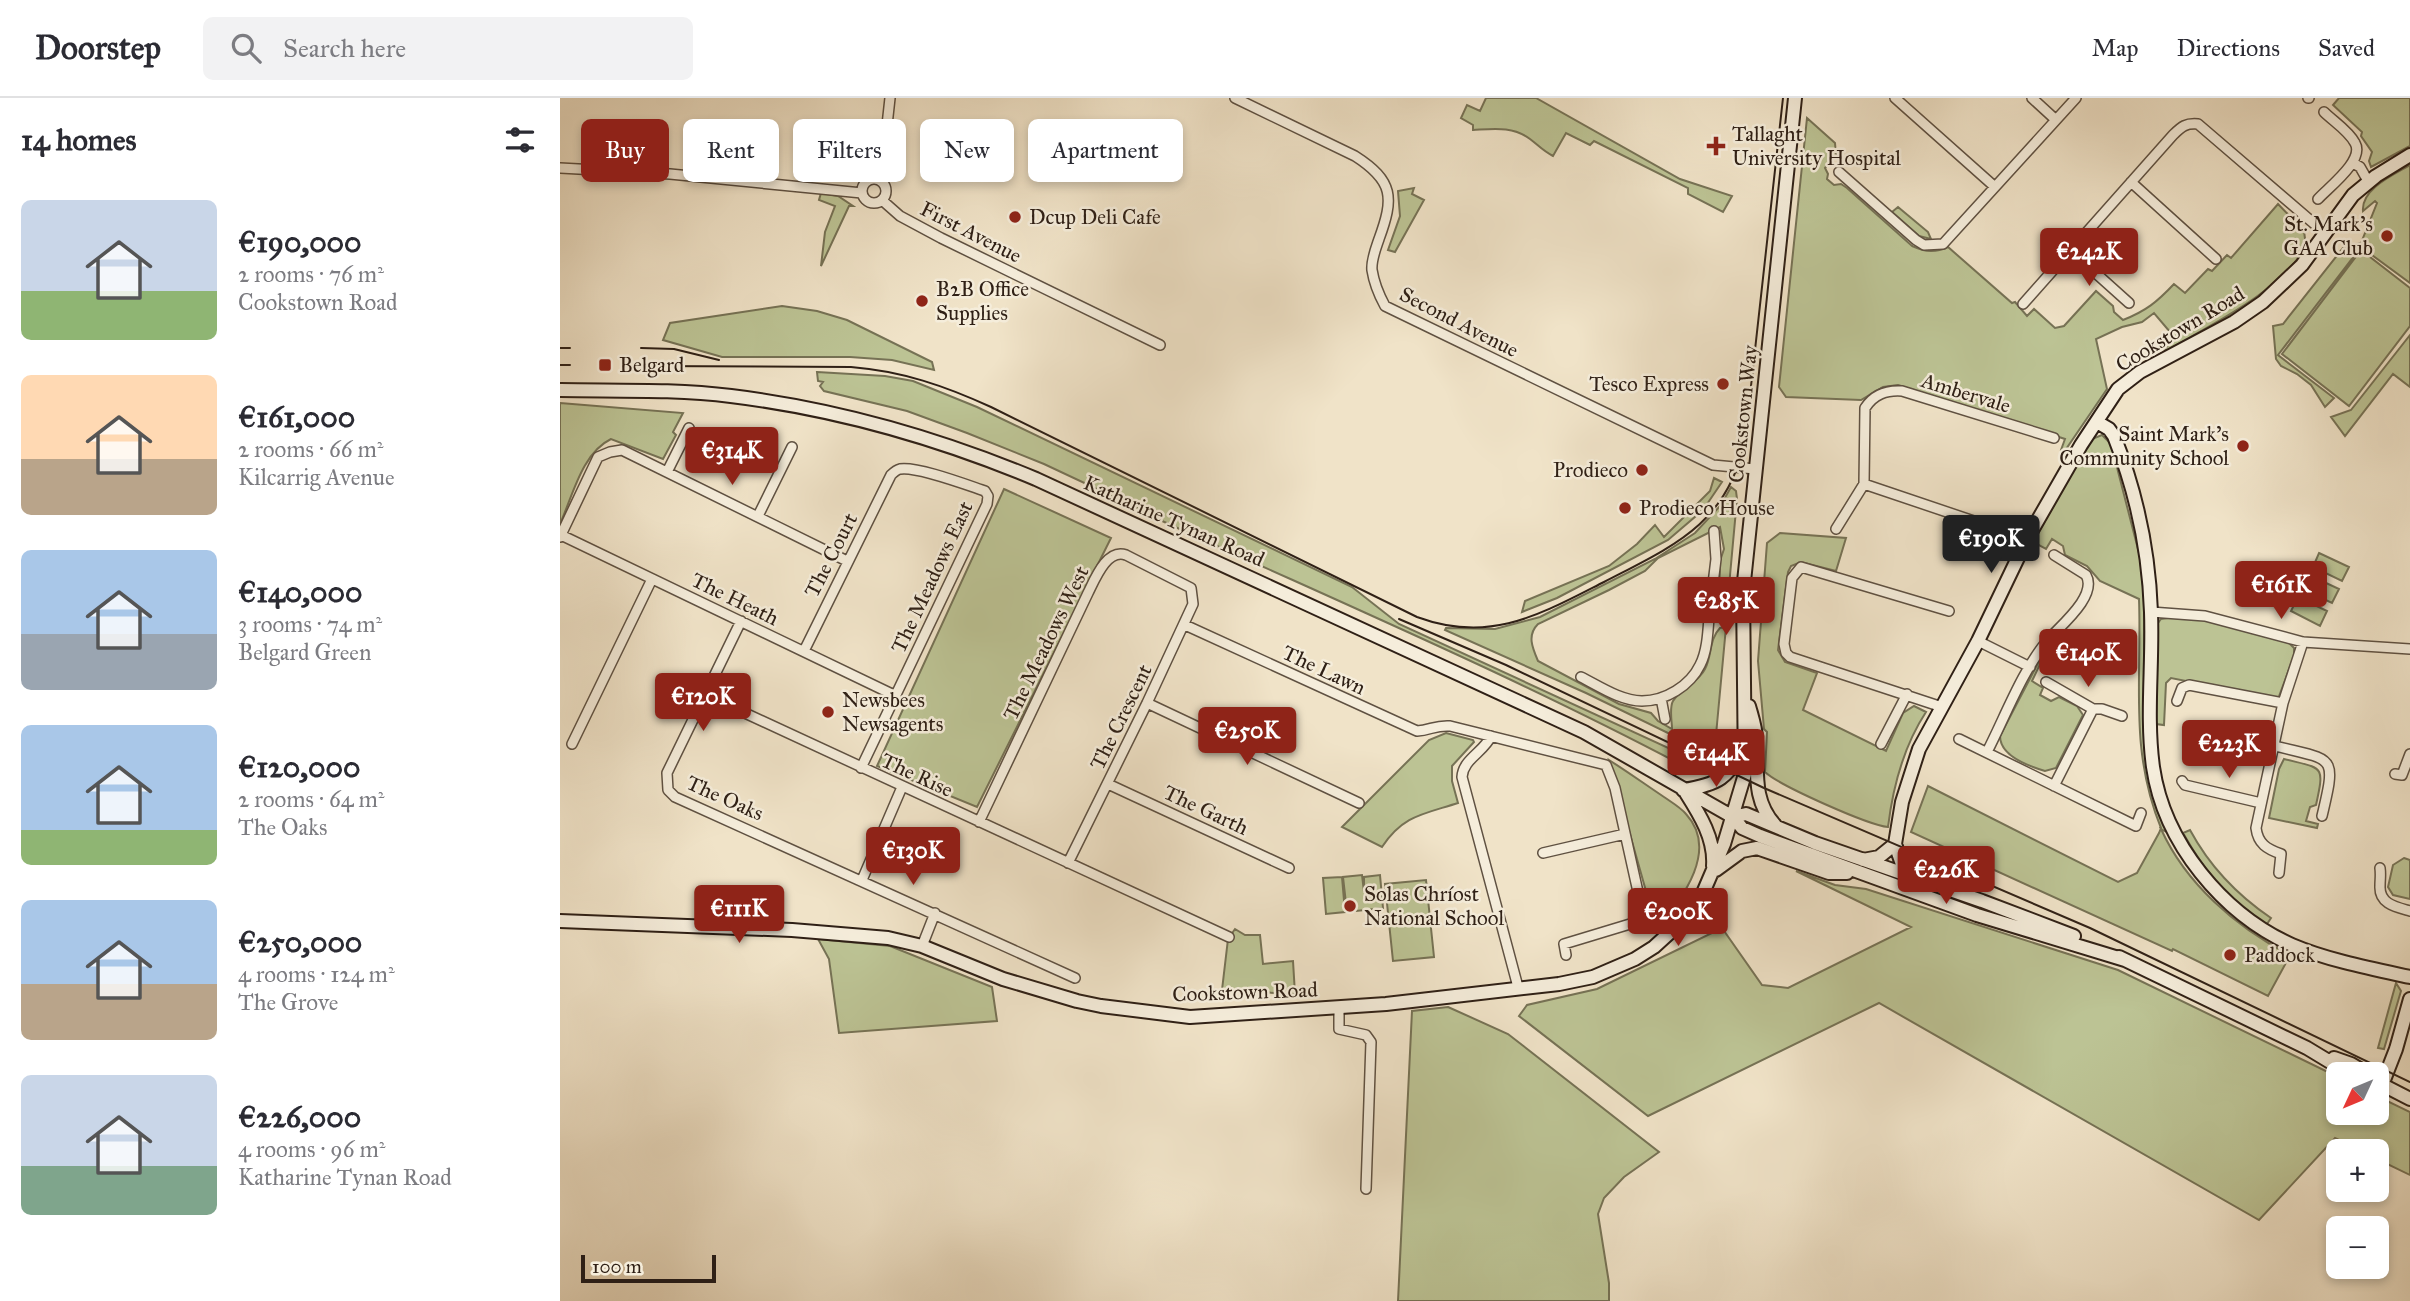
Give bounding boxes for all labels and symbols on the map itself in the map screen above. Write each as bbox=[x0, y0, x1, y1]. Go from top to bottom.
place label: Tallaght University Hospital bbox=[1732, 121, 1901, 171]
marker: Tallaght University Hospital bbox=[1706, 136, 1726, 156]
street label: First Avenue bbox=[916, 195, 1026, 269]
place label: Dcup Deli Cafe bbox=[1029, 204, 1161, 230]
marker: Dcup Deli Cafe bbox=[1007, 209, 1023, 225]
place label: St. Mark's GAA Club bbox=[2284, 211, 2373, 261]
pin: €242K bbox=[2040, 228, 2138, 288]
marker: St. Mark's GAA Club bbox=[2379, 228, 2395, 244]
place label: B2B Office Supplies bbox=[936, 276, 1029, 326]
street label: Cookstown Road bbox=[2111, 280, 2249, 378]
street label: Second Avenue bbox=[1395, 281, 1523, 363]
marker: B2B Office Supplies bbox=[914, 293, 930, 309]
street label: Cookstown Way bbox=[1723, 343, 1763, 484]
place label: Belgard bbox=[619, 352, 685, 378]
marker: Belgard bbox=[597, 357, 613, 373]
street label: Ambervale bbox=[1917, 367, 2014, 419]
place label: Tesco Express bbox=[1589, 371, 1709, 397]
marker: Tesco Express bbox=[1715, 376, 1731, 392]
place label: Saint Mark's Community School bbox=[2059, 421, 2229, 471]
pin: €314K bbox=[683, 428, 781, 487]
marker: Saint Mark's Community School bbox=[2235, 438, 2251, 454]
place label: Prodieco bbox=[1553, 457, 1628, 483]
marker: Prodieco bbox=[1634, 462, 1650, 478]
street label: Katharine Tynan Road bbox=[1080, 469, 1269, 573]
place label: Prodieco House bbox=[1639, 495, 1775, 521]
street label: The Meadows East bbox=[885, 496, 979, 657]
marker: Prodieco House bbox=[1617, 500, 1633, 516]
street label: The Court bbox=[799, 508, 863, 601]
pin: €190K bbox=[1942, 516, 2040, 575]
street label: The Meadows West bbox=[997, 561, 1095, 724]
pin: €161K bbox=[2232, 561, 2330, 621]
street label: The Heath bbox=[687, 567, 783, 631]
pin: €285K bbox=[1677, 578, 1775, 637]
pin: €140K bbox=[2039, 630, 2137, 689]
street label: The Lawn bbox=[1278, 639, 1370, 701]
street label: The Crescent bbox=[1084, 660, 1158, 774]
pin: €120K bbox=[654, 674, 752, 733]
place label: Newsbees Newsagents bbox=[842, 687, 943, 737]
marker: Newsbees Newsagents bbox=[820, 704, 836, 720]
pin: €250K bbox=[1198, 708, 1296, 767]
pin: €223K bbox=[2180, 720, 2278, 780]
pin: €144K bbox=[1667, 730, 1765, 789]
street label: The Rise bbox=[877, 747, 957, 803]
street label: The Oaks bbox=[682, 770, 768, 826]
street label: The Garth bbox=[1160, 779, 1253, 841]
pin: €130K bbox=[864, 828, 962, 887]
pin: €226K bbox=[1897, 846, 1995, 906]
place label: Solas Chríost National School bbox=[1364, 881, 1504, 931]
pin: €111K bbox=[690, 886, 788, 945]
pin: €200K bbox=[1629, 888, 1727, 948]
marker: Solas Chríost National School bbox=[1342, 898, 1358, 914]
place label: Paddock bbox=[2244, 942, 2315, 968]
marker: Paddock bbox=[2222, 947, 2238, 963]
street label: Cookstown Road bbox=[1172, 976, 1319, 1008]
north arrow bbox=[2326, 1062, 2389, 1125]
scale bar bbox=[581, 1252, 716, 1284]

